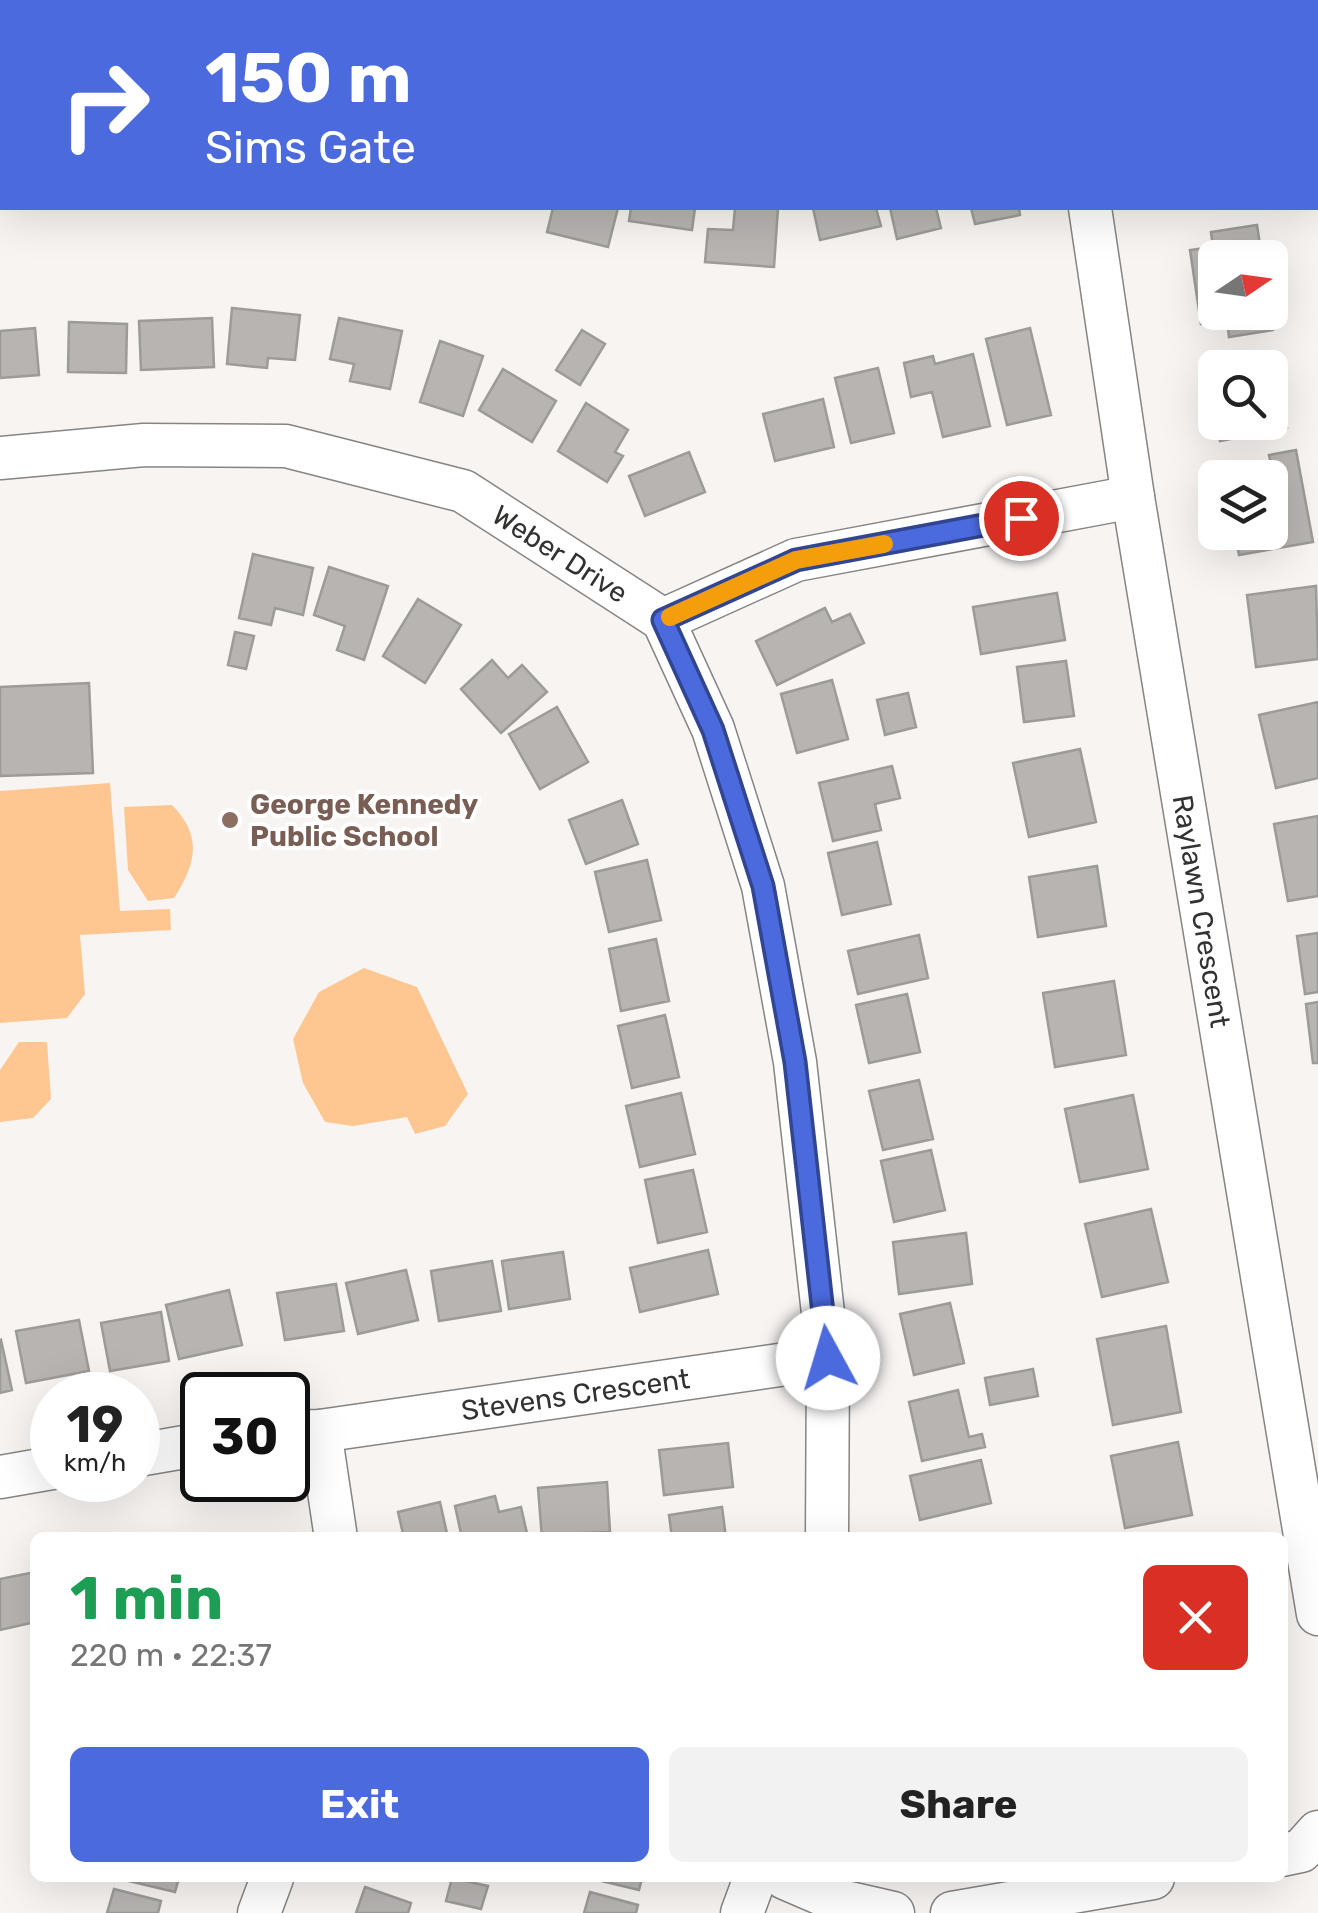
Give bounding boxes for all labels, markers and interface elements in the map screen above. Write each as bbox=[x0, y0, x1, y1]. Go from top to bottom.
text: 150 m bbox=[205, 37, 412, 120]
icon: right bbox=[40, 40, 170, 170]
text: Sims Gate bbox=[205, 121, 416, 174]
north arrow bbox=[1198, 240, 1288, 330]
map controls bbox=[1198, 240, 1288, 550]
button: search bbox=[1198, 350, 1288, 440]
button: layers bbox=[1198, 460, 1288, 550]
pin bbox=[979, 476, 1064, 561]
icon: arrive bbox=[994, 491, 1049, 546]
street label: Weber Drive bbox=[486, 499, 634, 610]
place label: George Kennedy Public School bbox=[250, 788, 479, 853]
street label: Raylawn Crescent bbox=[1166, 792, 1237, 1030]
marker: George Kennedy Public School bbox=[219, 809, 241, 831]
position arrow bbox=[776, 1306, 880, 1410]
street label: Stevens Crescent bbox=[459, 1362, 692, 1428]
speed limit sign: 30 bbox=[180, 1372, 310, 1502]
text: 19 bbox=[67, 1395, 123, 1455]
text: km/h bbox=[64, 1448, 126, 1477]
text: 1 min bbox=[70, 1563, 223, 1634]
button: close bbox=[1143, 1565, 1248, 1670]
text: 220 m · 22:37 bbox=[70, 1636, 272, 1674]
button: Exit bbox=[70, 1747, 649, 1862]
button: Share bbox=[669, 1747, 1248, 1862]

